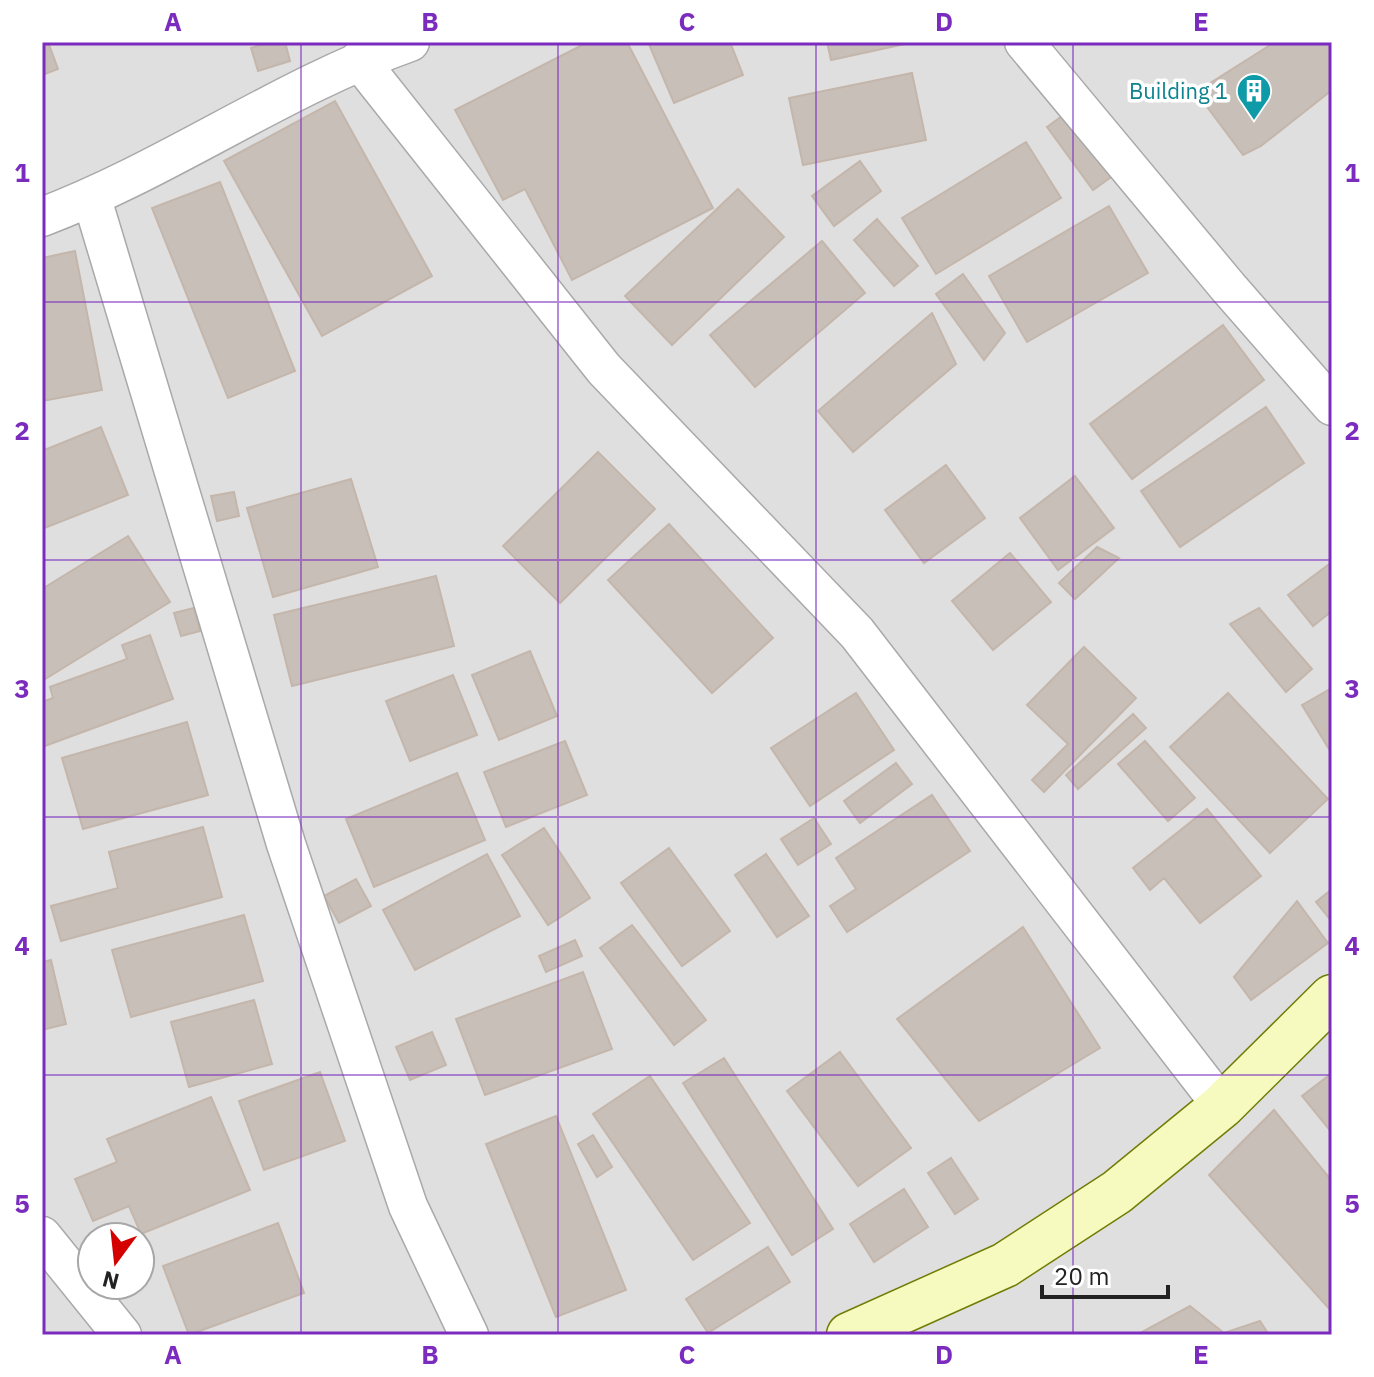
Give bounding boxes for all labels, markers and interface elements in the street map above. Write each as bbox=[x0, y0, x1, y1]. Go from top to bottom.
text: A bbox=[164, 4, 182, 38]
text: B bbox=[421, 4, 439, 38]
text: C bbox=[679, 4, 696, 38]
text: D bbox=[935, 4, 953, 38]
text: E bbox=[1193, 4, 1209, 38]
building icon: Building 1 bbox=[1235, 72, 1273, 122]
place label: Building 1 bbox=[1129, 76, 1228, 105]
text: 1 bbox=[14, 155, 30, 189]
text: 1 bbox=[1344, 155, 1360, 189]
text: 2 bbox=[14, 413, 30, 447]
text: 2 bbox=[1344, 413, 1360, 447]
text: 3 bbox=[14, 671, 30, 705]
text: 3 bbox=[1344, 671, 1360, 705]
text: 4 bbox=[14, 928, 30, 962]
text: 4 bbox=[1344, 928, 1360, 962]
text: 5 bbox=[14, 1186, 30, 1220]
text: 5 bbox=[1344, 1186, 1360, 1220]
north arrow bbox=[76, 1221, 156, 1301]
scale bar bbox=[1042, 1249, 1168, 1299]
text: 20 m bbox=[1054, 1260, 1109, 1292]
text: N bbox=[99, 1265, 122, 1297]
text: A bbox=[164, 1337, 182, 1371]
text: B bbox=[421, 1337, 439, 1371]
text: C bbox=[679, 1337, 696, 1371]
text: D bbox=[935, 1337, 953, 1371]
text: E bbox=[1193, 1337, 1209, 1371]

